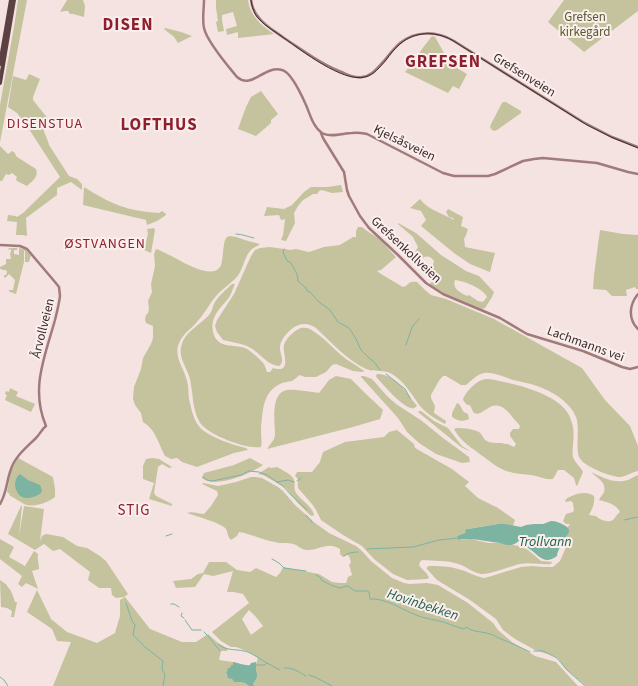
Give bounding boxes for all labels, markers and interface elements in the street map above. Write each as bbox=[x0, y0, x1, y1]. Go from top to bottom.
park label: Grefsen kirkegård bbox=[559, 8, 611, 41]
district label: DISEN bbox=[103, 13, 154, 37]
street label: Grefsenveien bbox=[490, 48, 559, 101]
district label: GREFSEN bbox=[405, 50, 481, 74]
district label: LOFTHUS bbox=[120, 113, 198, 137]
district label: DISENSTUA bbox=[7, 114, 83, 134]
street label: Kjelsåsveien bbox=[370, 120, 439, 166]
street label: Grefsenkollveien bbox=[367, 212, 446, 287]
district label: ØSTVANGEN bbox=[64, 234, 146, 254]
street label: Årvollveien bbox=[27, 297, 59, 360]
street label: Lachmanns vei bbox=[544, 322, 627, 366]
district label: STIG bbox=[118, 500, 150, 521]
water label: Trollvann bbox=[518, 532, 572, 552]
water label: Hovinbekken bbox=[384, 584, 461, 626]

